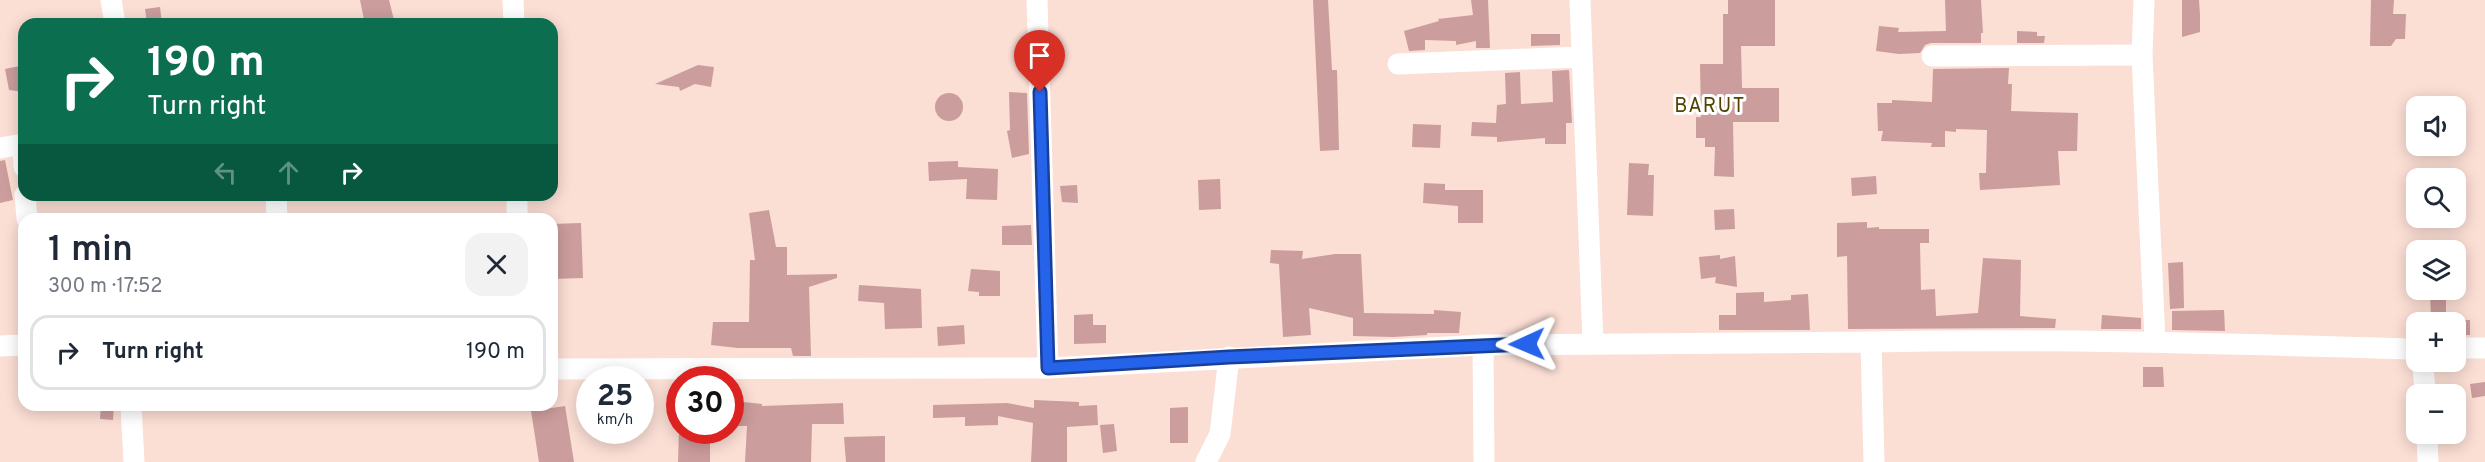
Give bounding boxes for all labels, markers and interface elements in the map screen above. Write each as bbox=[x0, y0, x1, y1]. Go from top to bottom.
pin bbox=[1014, 30, 1065, 92]
text: 190 m bbox=[147, 38, 265, 91]
icon: arrive bbox=[1023, 39, 1056, 72]
icon: right bbox=[48, 42, 126, 120]
text: Turn right bbox=[147, 90, 266, 124]
district label: BARUT bbox=[1674, 94, 1746, 120]
map controls bbox=[2406, 96, 2466, 444]
button: sound bbox=[2406, 96, 2466, 156]
icon: left bbox=[209, 156, 242, 189]
icon: ahead bbox=[272, 156, 305, 189]
icon: right bbox=[335, 156, 368, 189]
button: search bbox=[2406, 168, 2466, 228]
text: 1 min bbox=[48, 228, 133, 274]
button: close bbox=[465, 233, 528, 296]
button: layers bbox=[2406, 240, 2466, 300]
text: 300 m · 17:52 bbox=[48, 274, 162, 300]
position arrow bbox=[1495, 312, 1559, 376]
button: + bbox=[2406, 312, 2466, 372]
icon: right bbox=[51, 336, 84, 369]
text: Turn right bbox=[102, 339, 204, 366]
text: 190 m bbox=[466, 339, 525, 366]
speed limit sign: 30 bbox=[666, 366, 744, 444]
text: 25 bbox=[597, 379, 633, 416]
button: − bbox=[2406, 384, 2466, 444]
text: km/h bbox=[597, 411, 633, 430]

